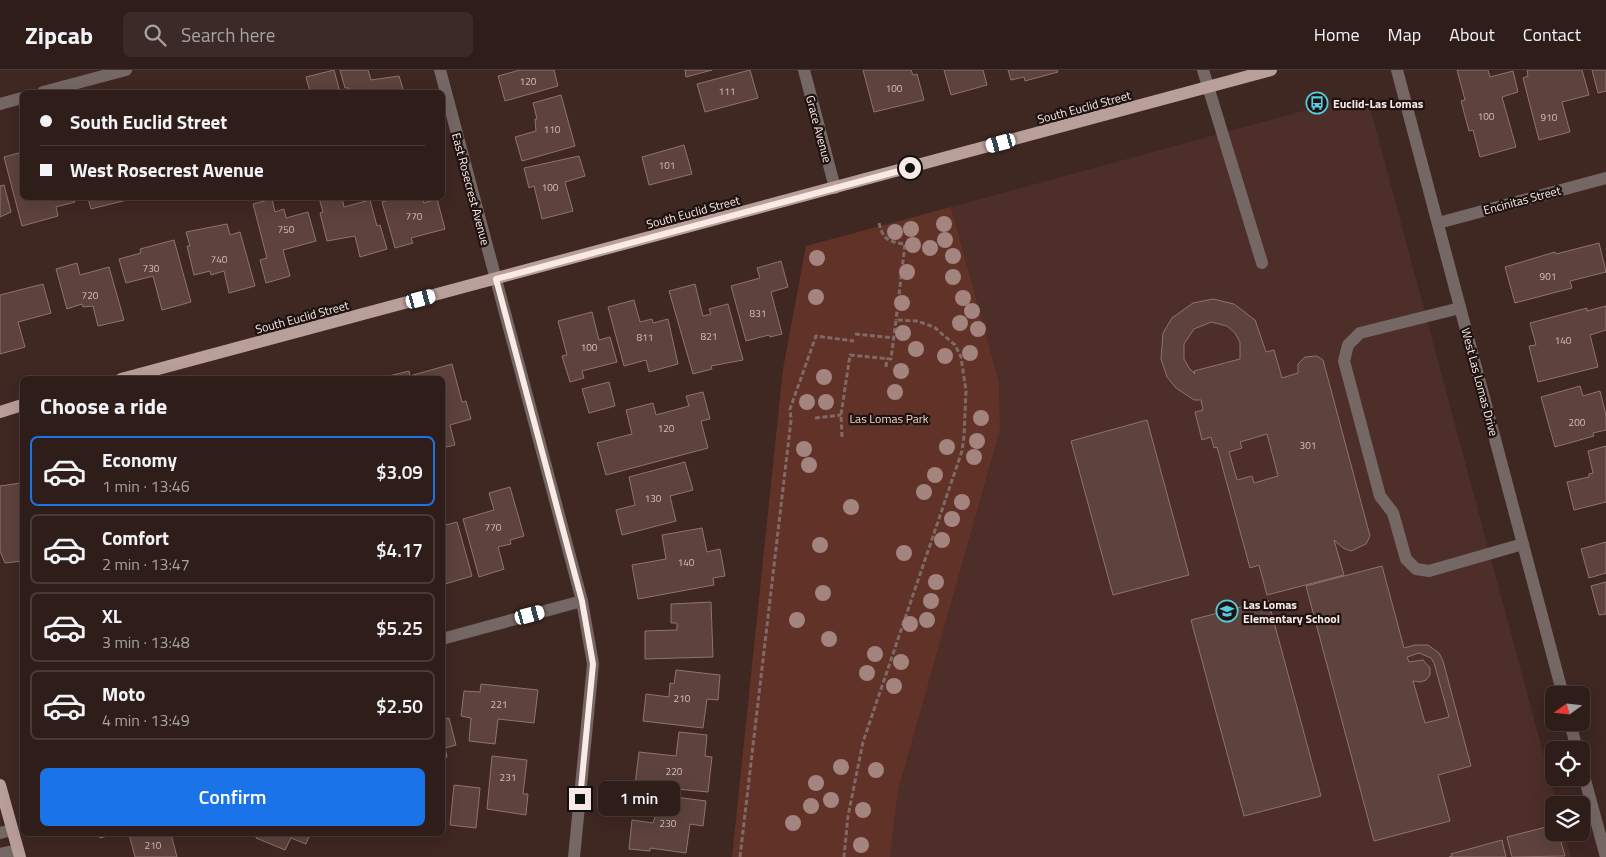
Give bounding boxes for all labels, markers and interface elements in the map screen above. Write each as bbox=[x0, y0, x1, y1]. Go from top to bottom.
search box bbox=[123, 12, 473, 57]
text: Zipcab bbox=[25, 17, 93, 53]
text: Search here bbox=[181, 20, 275, 49]
icon: search bbox=[141, 21, 169, 49]
text: Home bbox=[1314, 21, 1360, 48]
text: Map bbox=[1388, 21, 1421, 48]
text: About bbox=[1449, 21, 1495, 48]
text: Contact bbox=[1523, 21, 1581, 48]
house number: 120 bbox=[520, 74, 537, 89]
house number: 100 bbox=[886, 81, 903, 96]
house number: 111 bbox=[719, 84, 735, 99]
street label: South Euclid Street bbox=[1035, 85, 1134, 129]
bus stop icon: Euclid-Las Lomas bbox=[1305, 91, 1329, 115]
street label: Grace Avenue bbox=[801, 93, 837, 165]
place label: Euclid-Las Lomas bbox=[1333, 94, 1424, 113]
text: South Euclid Street bbox=[70, 107, 227, 136]
house number: 100 bbox=[1478, 109, 1495, 124]
house number: 910 bbox=[1541, 110, 1558, 125]
house number: 110 bbox=[544, 122, 561, 137]
street label: East Rosecrest Avenue bbox=[447, 131, 495, 247]
car bbox=[984, 132, 1017, 154]
text: West Rosecrest Avenue bbox=[70, 155, 264, 184]
route start bbox=[899, 157, 921, 179]
house number: 101 bbox=[659, 158, 675, 173]
house number: 100 bbox=[542, 180, 559, 195]
street label: Encinitas Street bbox=[1481, 180, 1564, 219]
street label: South Euclid Street bbox=[644, 190, 743, 234]
house number: 770 bbox=[406, 209, 423, 224]
house number: 750 bbox=[278, 222, 295, 237]
house number: 740 bbox=[211, 252, 228, 267]
house number: 730 bbox=[143, 261, 160, 276]
house number: 901 bbox=[1540, 269, 1556, 284]
house number: 720 bbox=[82, 288, 99, 303]
car bbox=[404, 288, 437, 310]
street label: South Euclid Street bbox=[253, 295, 352, 339]
house number: 831 bbox=[750, 306, 766, 321]
street label: West Las Lomas Drive bbox=[1456, 326, 1504, 438]
house number: 821 bbox=[701, 329, 717, 344]
house number: 811 bbox=[637, 330, 653, 345]
house number: 140 bbox=[1555, 333, 1572, 348]
house number: 100 bbox=[581, 340, 598, 355]
text: Choose a ride bbox=[40, 389, 167, 423]
park label: Las Lomas Park bbox=[849, 409, 929, 428]
house number: 200 bbox=[1569, 415, 1586, 430]
house number: 120 bbox=[658, 421, 675, 436]
house number: 301 bbox=[1300, 438, 1316, 453]
text: Economy bbox=[102, 445, 177, 474]
icon: car bbox=[42, 449, 87, 494]
text: $3.09 bbox=[376, 457, 423, 486]
text: 1 min · 13:46 bbox=[102, 474, 190, 498]
house number: 130 bbox=[645, 491, 662, 506]
house number: 770 bbox=[485, 520, 502, 535]
text: Comfort bbox=[102, 523, 169, 552]
icon: car bbox=[42, 527, 87, 572]
text: $4.17 bbox=[376, 535, 423, 564]
text: 2 min · 13:47 bbox=[102, 552, 190, 576]
house number: 140 bbox=[678, 555, 695, 570]
place label: Las Lomas Elementary School bbox=[1243, 595, 1340, 628]
school or university icon: Las Lomas Elementary School bbox=[1215, 599, 1239, 623]
text: XL bbox=[102, 601, 122, 630]
car bbox=[513, 604, 546, 626]
icon: car bbox=[42, 605, 87, 650]
text: $5.25 bbox=[376, 613, 423, 642]
text: 3 min · 13:48 bbox=[102, 630, 190, 654]
text: Moto bbox=[102, 679, 145, 708]
icon: car bbox=[42, 683, 87, 728]
north arrow bbox=[1545, 686, 1590, 731]
map controls bbox=[1545, 686, 1590, 841]
text: $2.50 bbox=[376, 691, 423, 720]
house number: 210 bbox=[674, 691, 691, 706]
house number: 221 bbox=[491, 697, 507, 712]
text: 4 min · 13:49 bbox=[102, 708, 190, 732]
button: locate bbox=[1545, 741, 1590, 786]
house number: 220 bbox=[666, 764, 683, 779]
button: Confirm bbox=[40, 768, 425, 826]
house number: 231 bbox=[500, 770, 516, 785]
callout: 1 min bbox=[598, 782, 680, 816]
text: 1 min bbox=[620, 786, 658, 810]
route end bbox=[569, 788, 591, 810]
button: layers bbox=[1545, 796, 1590, 841]
house number: 230 bbox=[660, 816, 677, 831]
house number: 210 bbox=[145, 838, 162, 853]

